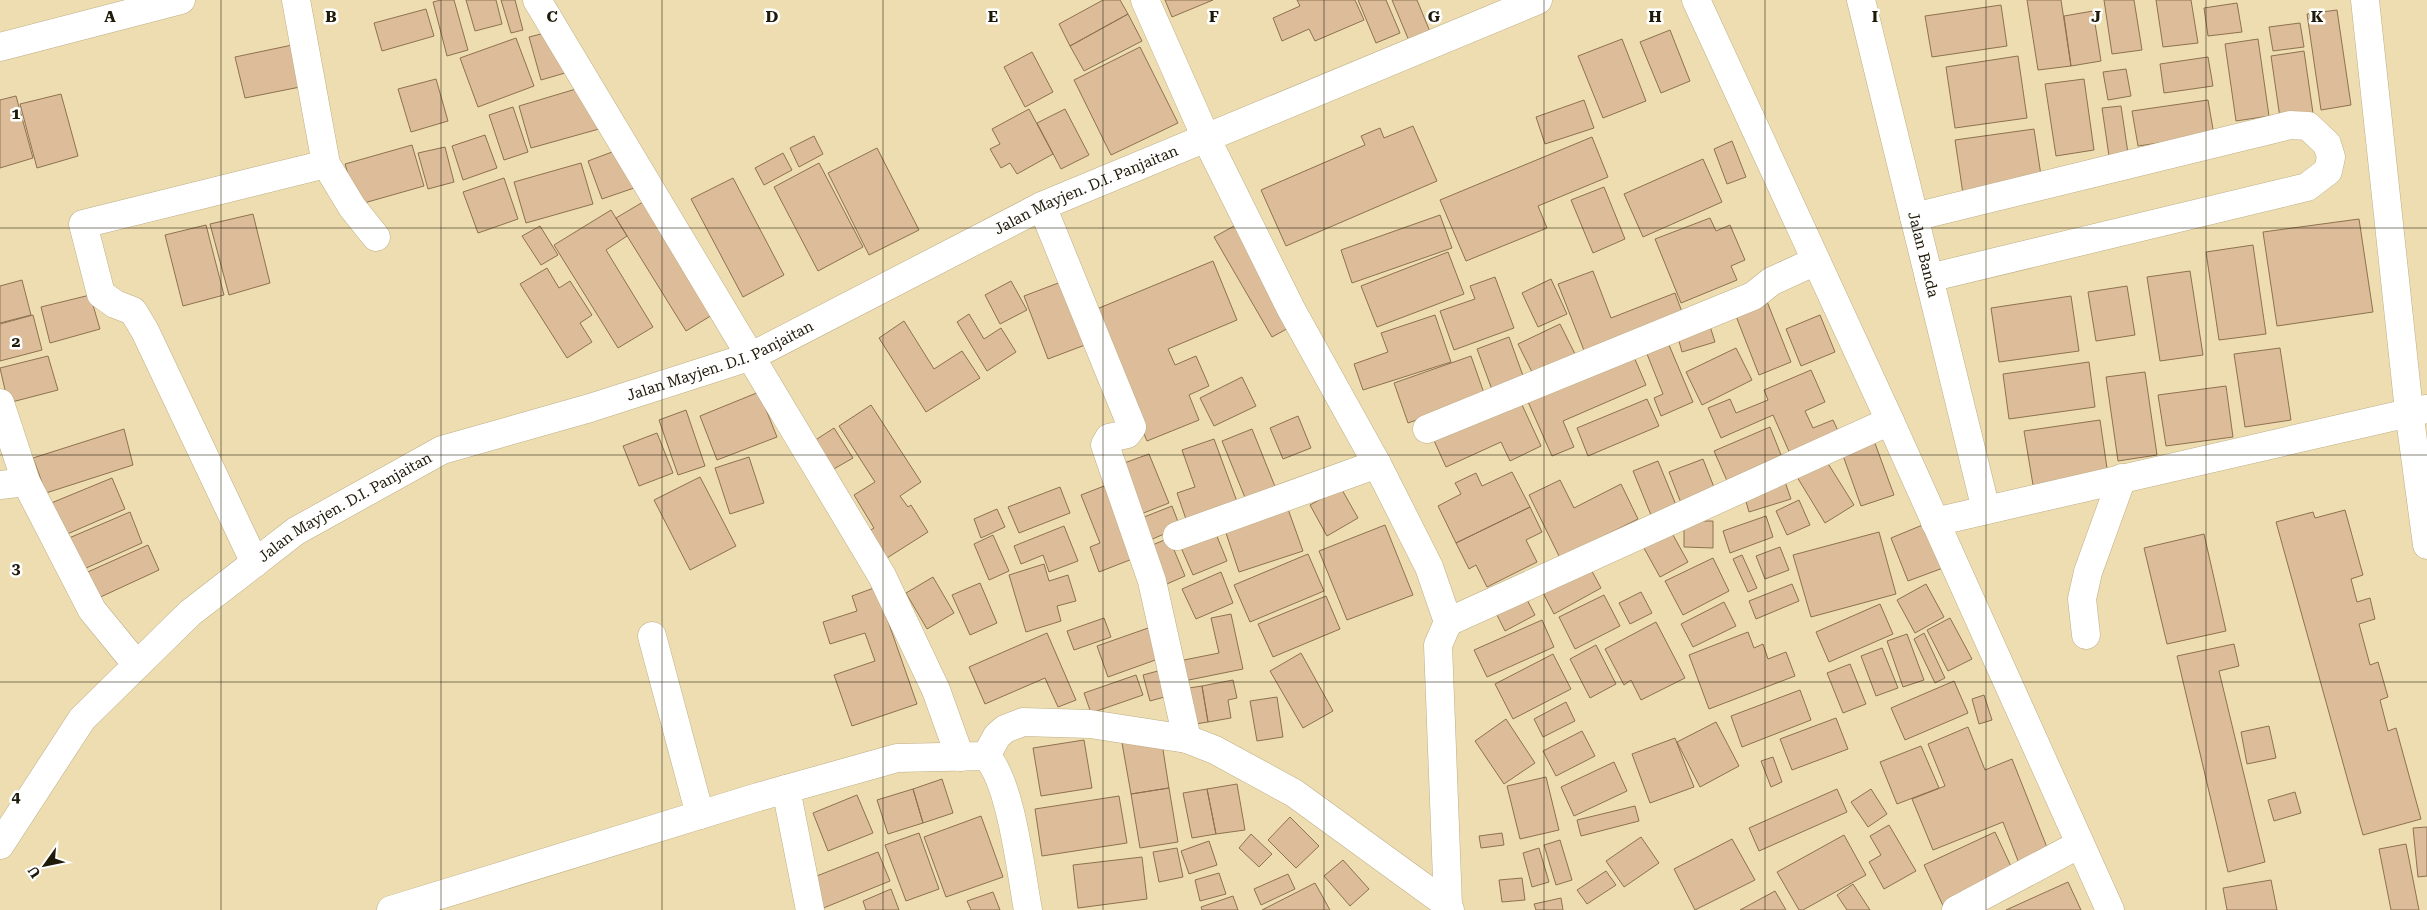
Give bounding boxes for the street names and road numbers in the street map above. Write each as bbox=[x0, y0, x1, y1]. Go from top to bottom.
street label: Jalan Mayjen. D.I. Panjaitan bbox=[991, 141, 1181, 238]
street label: Jalan Banda bbox=[1904, 210, 1943, 299]
street label: Jalan Mayjen. D.I. Panjaitan bbox=[624, 317, 817, 405]
street label: Jalan Mayjen. D.I. Panjaitan bbox=[255, 448, 435, 566]

